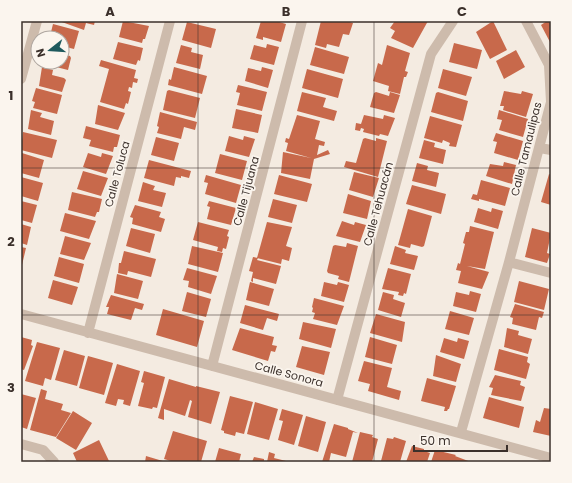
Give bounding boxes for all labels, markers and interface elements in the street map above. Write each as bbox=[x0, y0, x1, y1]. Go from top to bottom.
text: A bbox=[105, 2, 115, 21]
text: B bbox=[282, 2, 291, 21]
text: C bbox=[457, 2, 467, 21]
north arrow bbox=[30, 30, 70, 70]
text: N bbox=[32, 47, 49, 59]
text: 1 bbox=[9, 86, 13, 105]
street label: Calle Tamaulipas bbox=[507, 100, 545, 198]
street label: Calle Toluca bbox=[100, 139, 134, 209]
street label: Calle Tijuana bbox=[229, 154, 263, 228]
street label: Calle Tehuacán bbox=[359, 160, 397, 248]
text: 2 bbox=[7, 232, 15, 251]
street label: Calle Sonora bbox=[253, 357, 325, 391]
text: 3 bbox=[7, 378, 15, 397]
scale bar bbox=[414, 427, 507, 453]
text: 50 m bbox=[420, 432, 451, 449]

